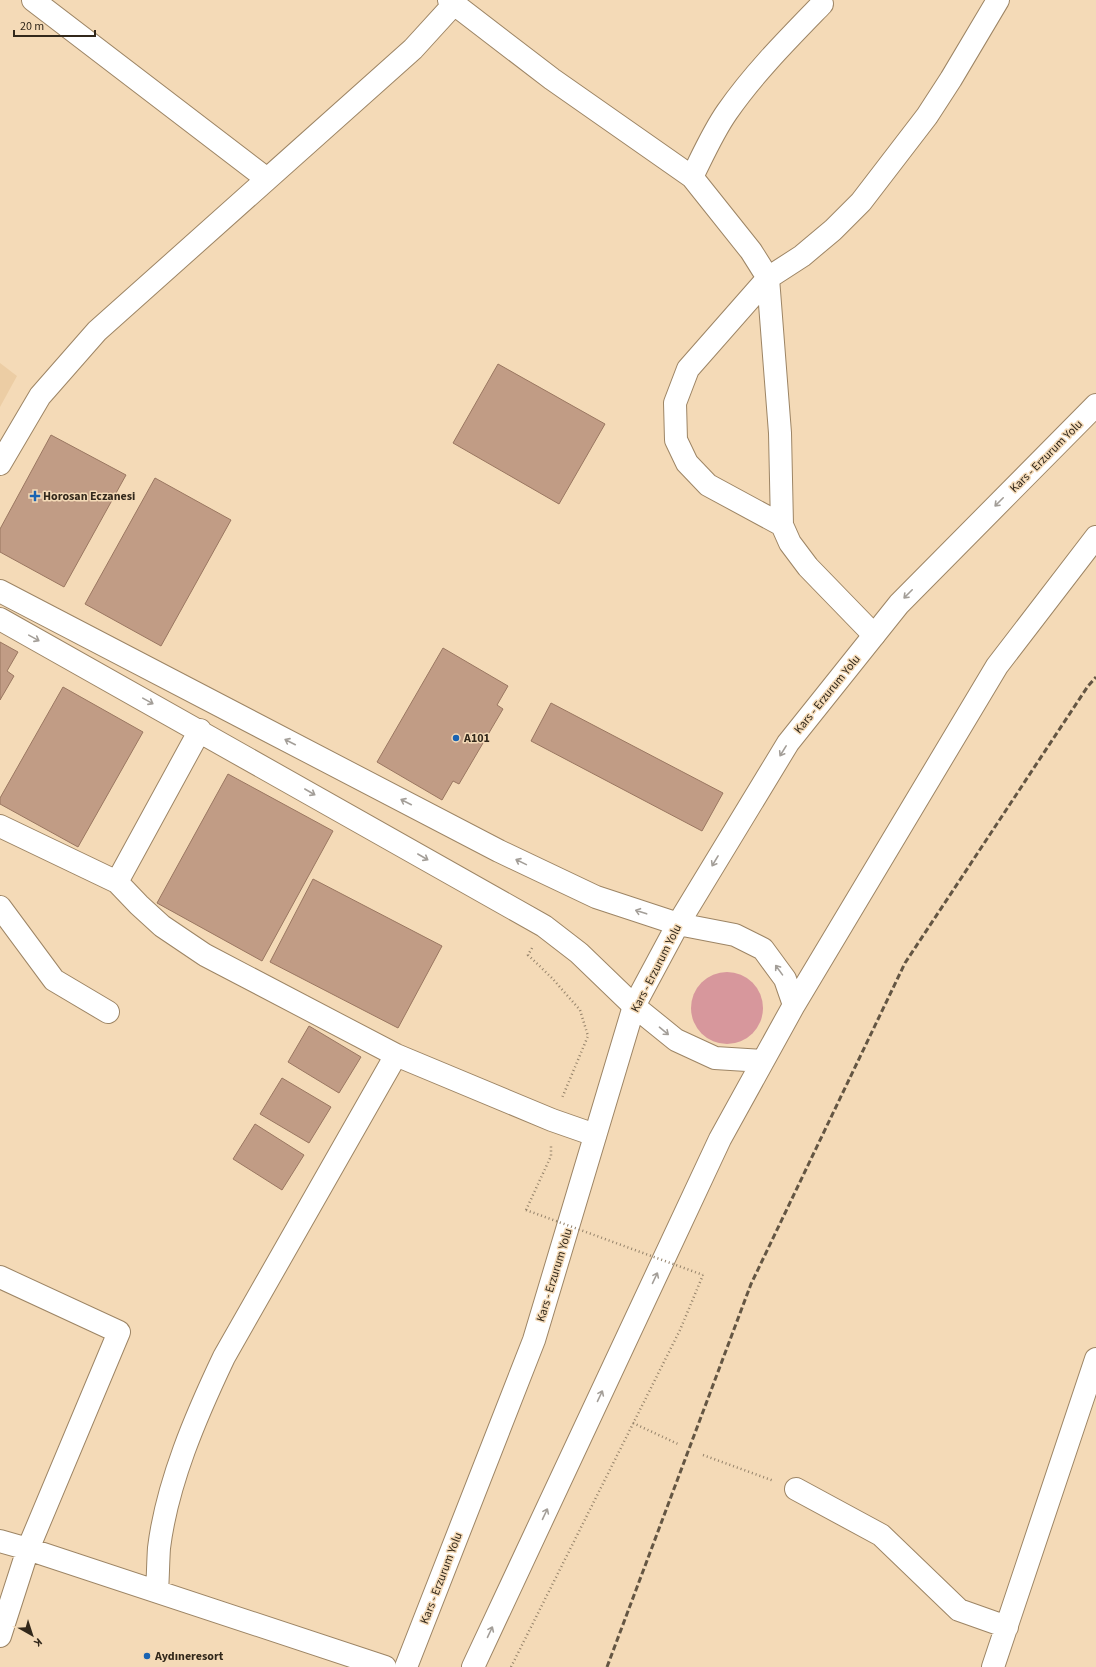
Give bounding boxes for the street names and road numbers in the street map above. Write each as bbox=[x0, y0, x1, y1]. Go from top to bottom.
street label: Kars - Erzurum Yolu bbox=[1006, 416, 1087, 497]
street label: Kars - Erzurum Yolu bbox=[790, 651, 865, 737]
street label: Kars - Erzurum Yolu bbox=[627, 921, 686, 1015]
street label: Kars - Erzurum Yolu bbox=[532, 1226, 577, 1324]
street label: Kars - Erzurum Yolu bbox=[416, 1530, 467, 1626]

